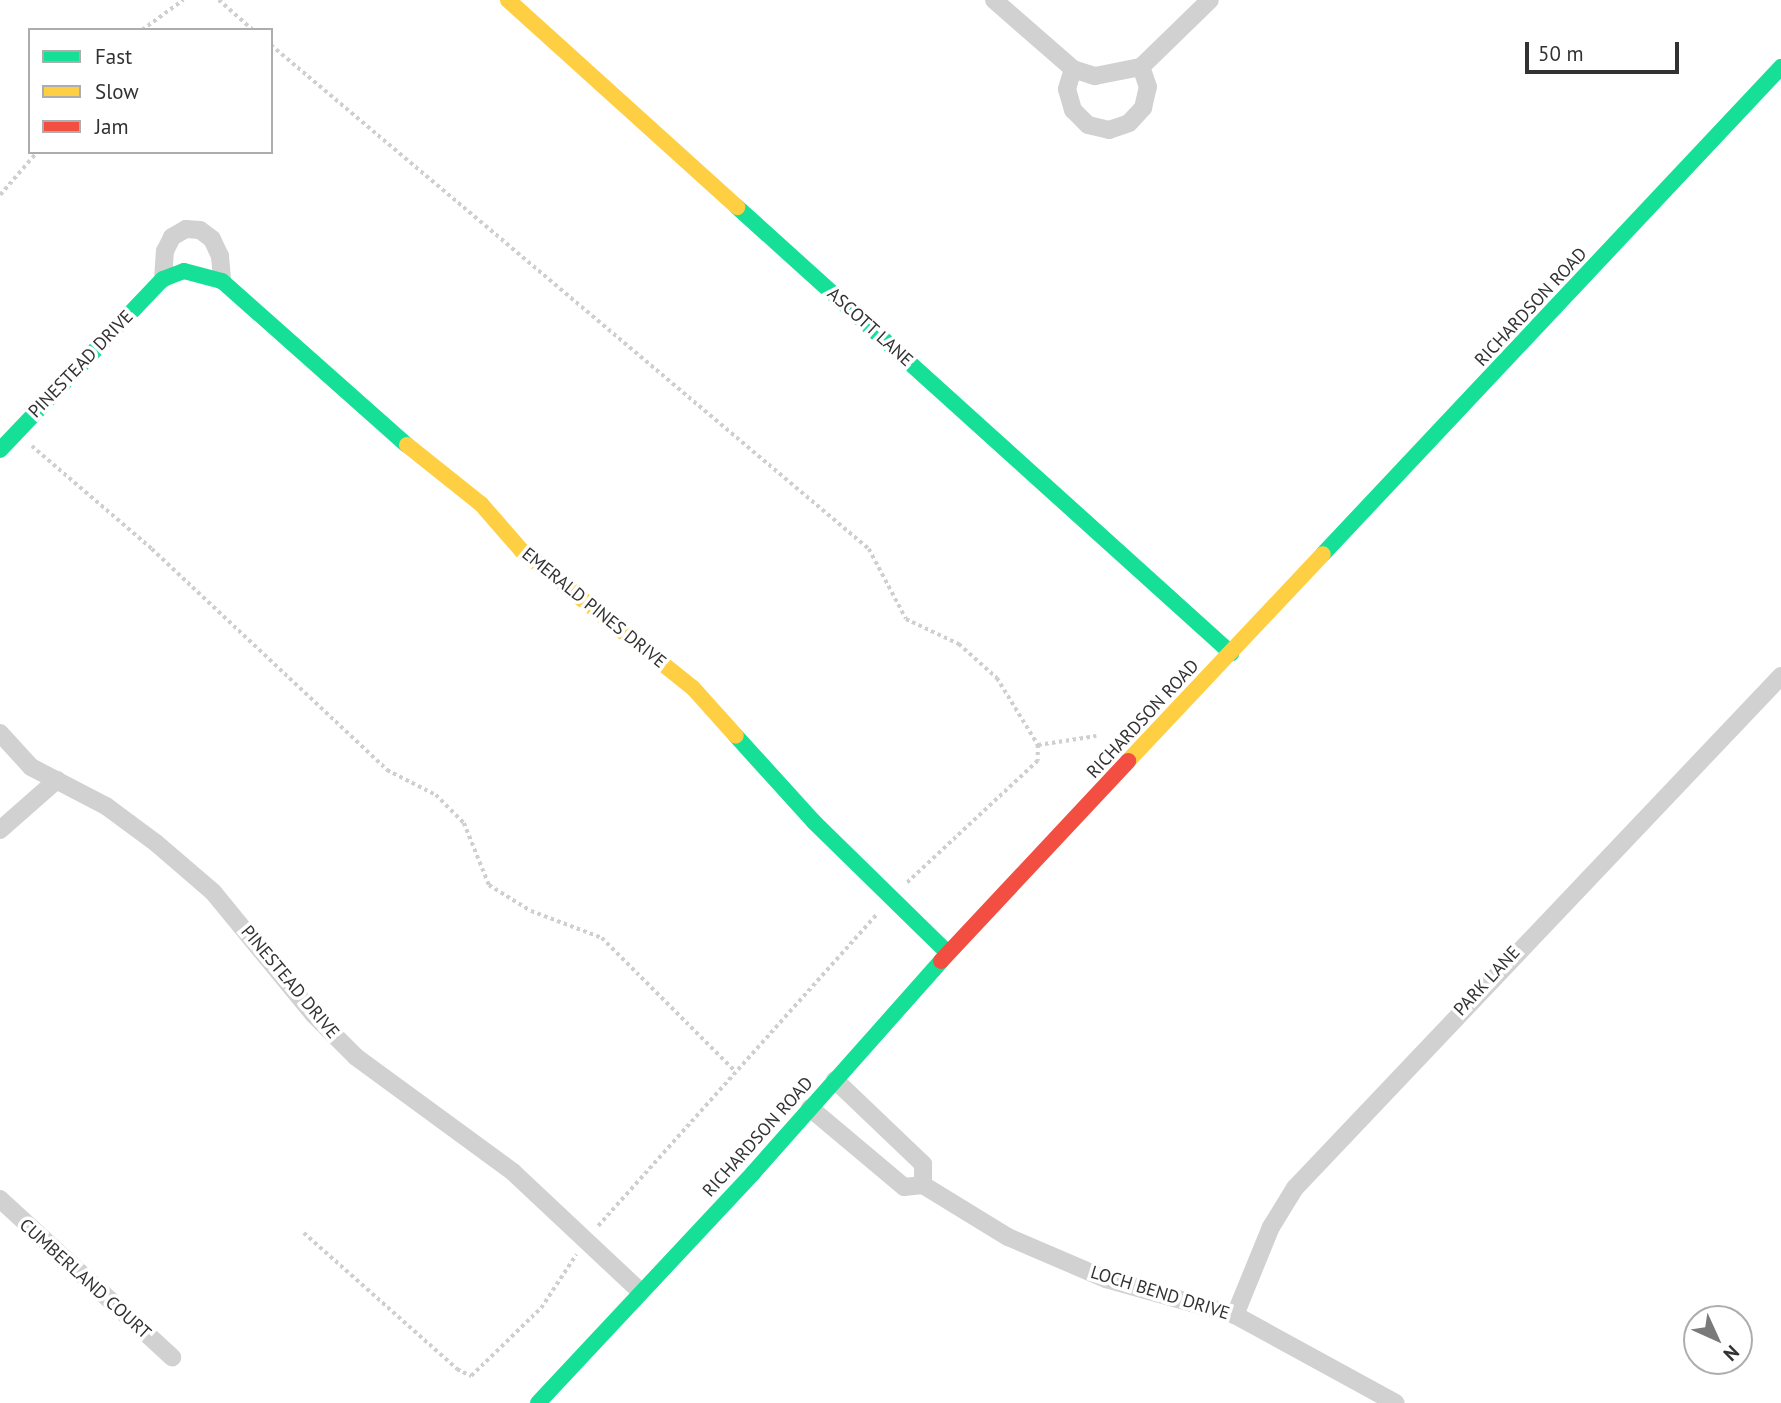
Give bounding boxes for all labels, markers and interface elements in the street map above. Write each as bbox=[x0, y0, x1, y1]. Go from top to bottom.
legend bbox=[28, 28, 273, 154]
scale bar bbox=[1529, 28, 1683, 72]
text: 50 m bbox=[1538, 40, 1584, 67]
text: Fast bbox=[95, 43, 132, 70]
text: Slow bbox=[95, 78, 139, 105]
text: Jam bbox=[95, 113, 129, 140]
street label: RICHARDSON ROAD bbox=[1471, 243, 1591, 371]
street label: ASCOTT LANE bbox=[823, 283, 917, 371]
street label: PINESTEAD DRIVE bbox=[24, 306, 138, 422]
street label: EMERALD PINES DRIVE bbox=[518, 543, 670, 673]
street label: RICHARDSON ROAD bbox=[1083, 655, 1203, 783]
street label: PINESTEAD DRIVE bbox=[236, 921, 344, 1043]
street label: PARK LANE bbox=[1449, 942, 1525, 1020]
street label: RICHARDSON ROAD bbox=[698, 1072, 818, 1202]
street label: CUMBERLAND COURT bbox=[15, 1214, 155, 1344]
street label: LOCH BEND DRIVE bbox=[1088, 1262, 1232, 1324]
north arrow bbox=[1683, 1305, 1753, 1375]
text: N bbox=[1719, 1341, 1744, 1366]

